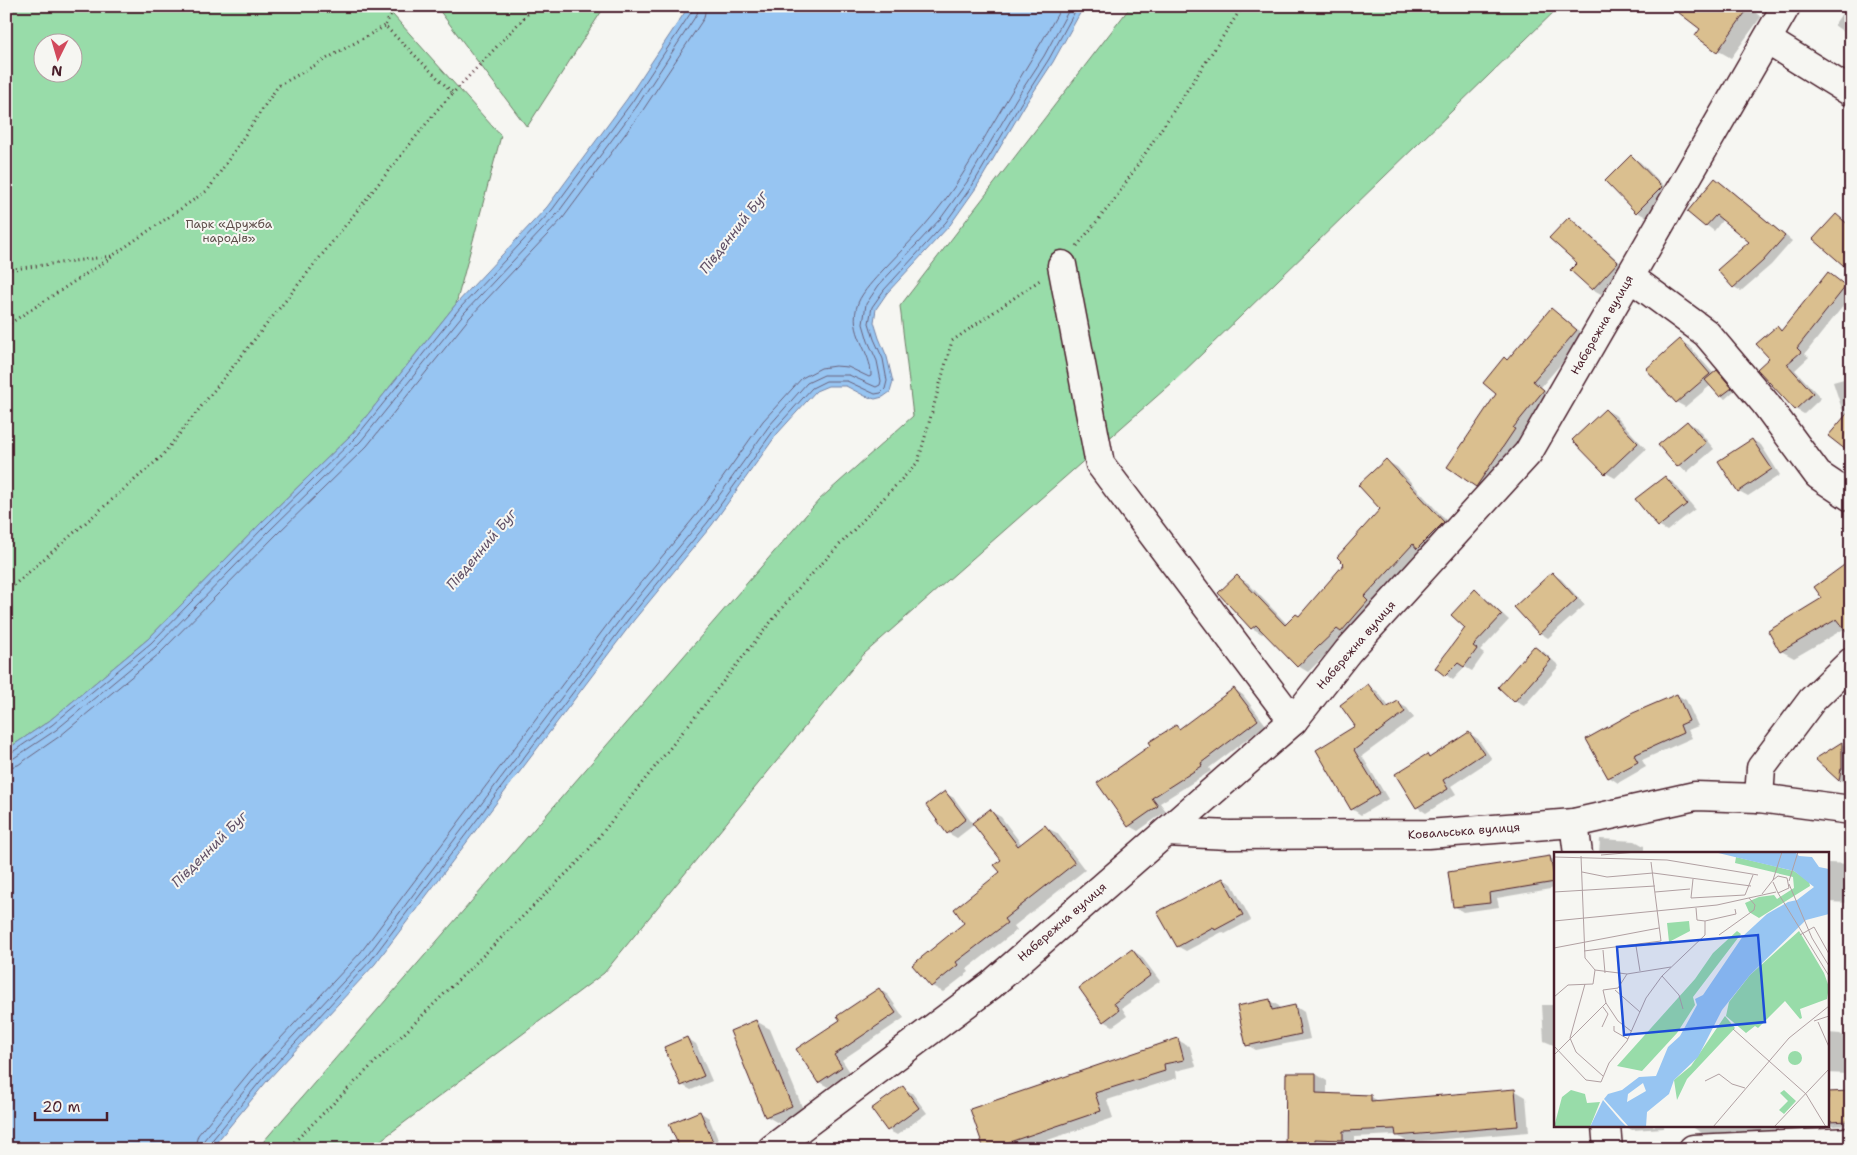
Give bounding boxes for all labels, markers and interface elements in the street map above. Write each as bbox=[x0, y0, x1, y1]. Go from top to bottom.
north arrow bbox=[32, 32, 82, 82]
text: N bbox=[51, 62, 63, 80]
water label: Південний Буг bbox=[695, 186, 771, 277]
park label: Парк «Дружба народів» bbox=[186, 216, 273, 246]
street label: Набережна вулиця bbox=[1567, 272, 1637, 378]
water label: Південний Буг bbox=[442, 504, 521, 593]
street label: Набережна вулиця bbox=[1313, 597, 1399, 693]
water label: Південний Буг bbox=[167, 807, 251, 891]
street label: Ковальська вулиця bbox=[1407, 819, 1521, 843]
inset map bbox=[1554, 852, 1830, 1128]
street label: Набережна вулиця bbox=[1014, 879, 1110, 965]
scale bar bbox=[35, 1090, 108, 1122]
text: 20 m bbox=[42, 1097, 81, 1117]

